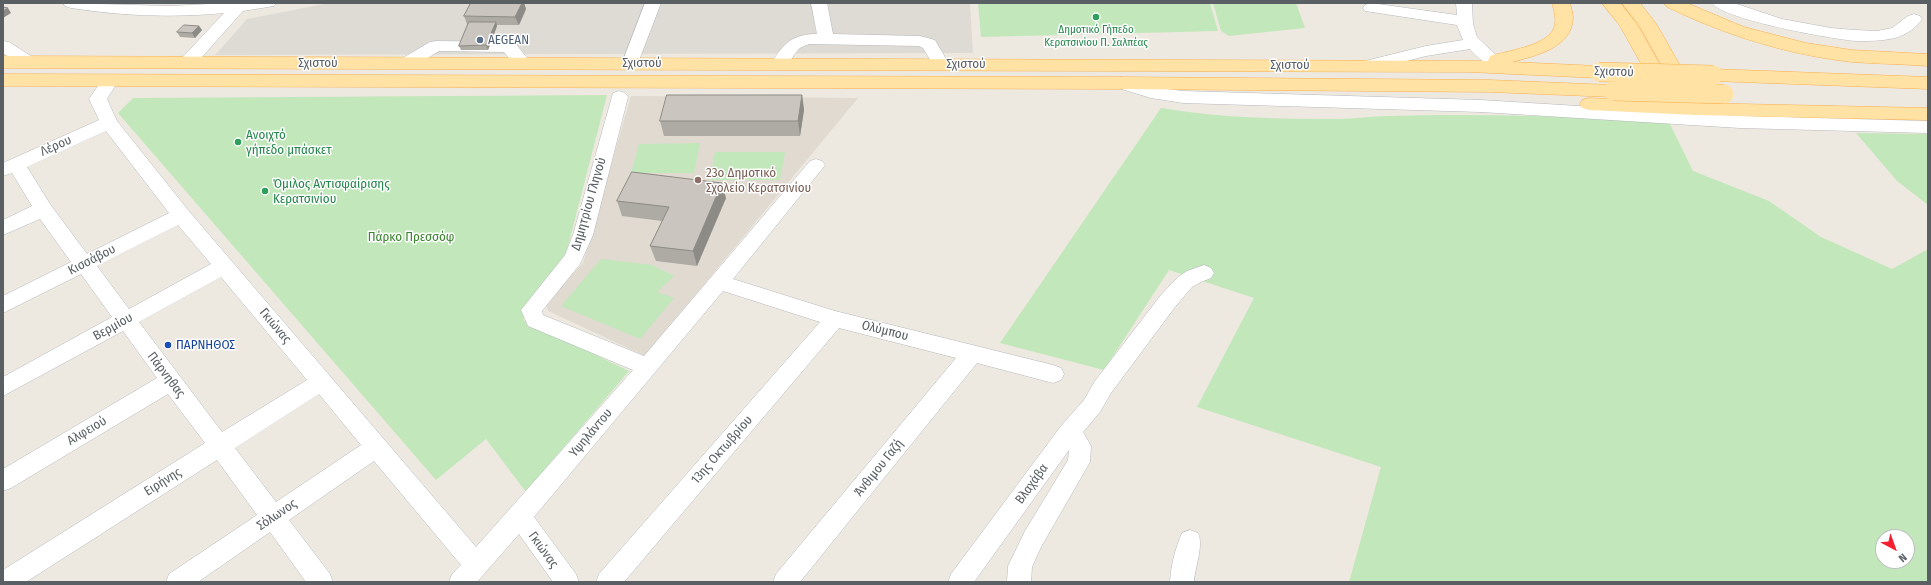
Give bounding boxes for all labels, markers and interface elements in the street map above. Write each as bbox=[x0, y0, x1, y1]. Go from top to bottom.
marker: Δημοτικό Γήπεδο Κερατσινίου Π. Σαλπέας bbox=[1091, 12, 1101, 22]
place label: Δημοτικό Γήπεδο Κερατσινίου Π. Σαλπέας bbox=[1044, 23, 1148, 49]
place label: AEGEAN bbox=[488, 32, 529, 48]
marker: AEGEAN bbox=[475, 35, 485, 45]
street label: Σχιστού bbox=[298, 55, 338, 71]
street label: Σχιστού bbox=[622, 55, 662, 71]
street label: Σχιστού bbox=[946, 56, 986, 72]
street label: Σχιστού bbox=[1270, 57, 1310, 73]
street label: Σχιστού bbox=[1594, 64, 1634, 80]
place label: Ανοιχτό γήπεδο μπάσκετ bbox=[246, 127, 332, 158]
street label: Λέρου bbox=[38, 132, 74, 160]
marker: Ανοιχτό γήπεδο μπάσκετ bbox=[233, 137, 243, 147]
street label: Δημητρίου Γληνού bbox=[568, 156, 610, 252]
place label: 23o Δημοτικό Σχολείο Κερατσινίου bbox=[706, 165, 811, 196]
marker: 23o Δημοτικό Σχολείο Κερατσινίου bbox=[693, 175, 703, 185]
place label: Όμιλος Αντισφαίρισης Κερατσινίου bbox=[273, 176, 390, 207]
marker: Όμιλος Αντισφαίρισης Κερατσινίου bbox=[260, 186, 270, 196]
park label: Πάρκο Πρεσσόφ bbox=[368, 229, 454, 245]
street label: Κισσάβου bbox=[66, 241, 118, 279]
street label: Γκιώνας bbox=[256, 305, 294, 347]
street label: Βερμίου bbox=[90, 310, 136, 344]
street label: Ολύμπου bbox=[860, 318, 910, 344]
place label: ΠΑΡΝΗΘΟΣ bbox=[176, 337, 235, 353]
marker: ΠΑΡΝΗΘΟΣ bbox=[163, 340, 173, 350]
street label: Πάρνηθας bbox=[144, 349, 188, 401]
street label: Υψηλάντου bbox=[566, 406, 616, 460]
street label: Αλφειού bbox=[64, 413, 110, 449]
street label: 13ης Οκτωβρίου bbox=[688, 413, 756, 487]
street label: Άνθιμου Γαζή bbox=[851, 436, 907, 500]
street label: Βλαχάβα bbox=[1012, 461, 1052, 507]
street label: Ειρήνης bbox=[142, 465, 184, 499]
street label: Σόλωνος bbox=[254, 496, 300, 534]
street label: Γκιώνας bbox=[525, 529, 561, 571]
north arrow bbox=[1875, 529, 1915, 569]
text: N bbox=[1896, 551, 1909, 565]

